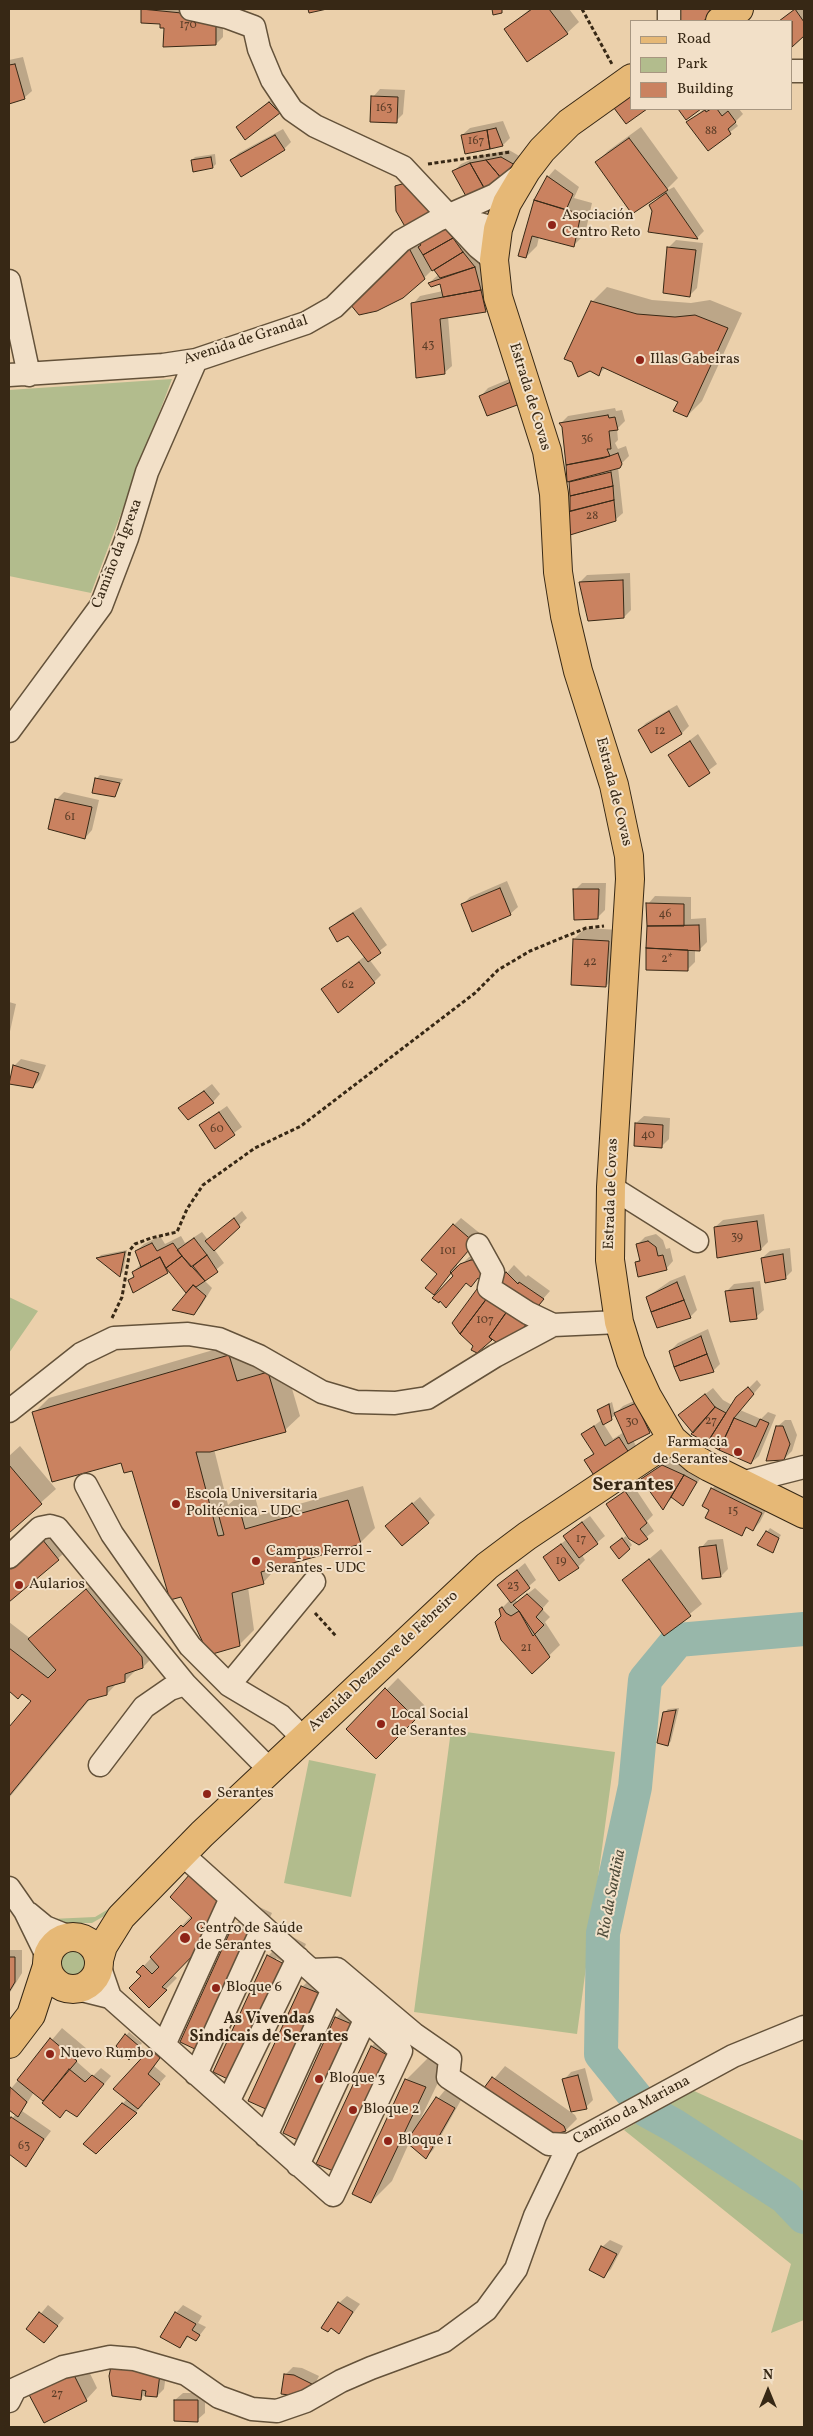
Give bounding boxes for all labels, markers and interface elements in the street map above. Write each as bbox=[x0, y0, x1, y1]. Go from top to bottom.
house number: 170 bbox=[179, 19, 197, 33]
legend bbox=[630, 20, 793, 110]
text: Road bbox=[677, 29, 711, 50]
text: Park bbox=[677, 54, 708, 75]
text: Building bbox=[677, 79, 733, 100]
house number: 163 bbox=[376, 102, 392, 116]
house number: 88 bbox=[705, 125, 717, 139]
house number: 167 bbox=[468, 135, 484, 149]
place label: Asociación Centro Reto bbox=[562, 207, 641, 242]
marker: Asociación Centro Reto bbox=[546, 219, 558, 231]
street label: Avenida de Grandal bbox=[182, 312, 310, 370]
house number: 43 bbox=[422, 339, 434, 353]
street label: Estrada de Covas bbox=[504, 341, 554, 453]
place label: Illas Gabeiras bbox=[650, 351, 740, 369]
marker: Illas Gabeiras bbox=[634, 354, 646, 366]
house number: 36 bbox=[581, 433, 593, 447]
street label: Camiño da Igrexa bbox=[89, 497, 147, 611]
house number: 28 bbox=[586, 510, 598, 524]
house number: 12 bbox=[654, 725, 666, 739]
street label: Estrada de Covas bbox=[591, 736, 635, 848]
house number: 61 bbox=[65, 811, 75, 825]
house number: 46 bbox=[658, 908, 672, 922]
house number: 2* bbox=[661, 953, 673, 967]
house number: 42 bbox=[583, 956, 597, 970]
house number: 62 bbox=[342, 979, 354, 993]
house number: 60 bbox=[210, 1123, 224, 1137]
house number: 40 bbox=[641, 1129, 655, 1143]
street label: Estrada de Covas bbox=[601, 1138, 623, 1250]
house number: 39 bbox=[731, 1231, 743, 1245]
house number: 101 bbox=[440, 1245, 456, 1259]
house number: 107 bbox=[476, 1314, 494, 1328]
house number: 27 bbox=[705, 1415, 717, 1429]
house number: 30 bbox=[625, 1416, 639, 1430]
place label: Farmacia de Serantes bbox=[653, 1434, 728, 1469]
marker: Farmacia de Serantes bbox=[732, 1446, 744, 1458]
district label: Serantes bbox=[592, 1474, 674, 1498]
place label: Escola Universitaria Politécnica - UDC bbox=[186, 1486, 318, 1521]
marker: Escola Universitaria Politécnica - UDC bbox=[170, 1498, 182, 1510]
house number: 15 bbox=[728, 1505, 738, 1519]
house number: 17 bbox=[576, 1533, 586, 1547]
place label: Campus Ferrol - Serantes - UDC bbox=[266, 1543, 372, 1578]
marker: Campus Ferrol - Serantes - UDC bbox=[250, 1555, 262, 1567]
house number: 19 bbox=[556, 1555, 566, 1569]
place label: Aularios bbox=[29, 1576, 85, 1594]
marker: Aularios bbox=[13, 1579, 25, 1591]
house number: 23 bbox=[507, 1580, 519, 1594]
street label: Avenida Dezanove de Febreiro bbox=[305, 1588, 463, 1736]
house number: 21 bbox=[520, 1642, 532, 1656]
place label: Local Social de Serantes bbox=[391, 1706, 468, 1741]
marker: Local Social de Serantes bbox=[375, 1718, 387, 1730]
place label: Serantes bbox=[217, 1785, 274, 1803]
marker: Serantes bbox=[201, 1788, 213, 1800]
water label: Río da Sardiña bbox=[595, 1848, 631, 1940]
place label: Centro de Saúde de Serantes bbox=[196, 1920, 303, 1955]
marker: Centro de Saúde de Serantes bbox=[178, 1931, 192, 1945]
place label: Bloque 6 bbox=[226, 1979, 282, 1997]
marker: Bloque 6 bbox=[210, 1982, 222, 1994]
district label: As Vivendas Sindicais de Serantes bbox=[190, 2010, 348, 2048]
place label: Nuevo Rumbo bbox=[60, 2045, 153, 2063]
marker: Nuevo Rumbo bbox=[44, 2048, 56, 2060]
place label: Bloque 3 bbox=[329, 2070, 385, 2088]
marker: Bloque 3 bbox=[313, 2073, 325, 2085]
street label: Camiño da Mariana bbox=[570, 2073, 694, 2149]
place label: Bloque 2 bbox=[363, 2101, 420, 2119]
marker: Bloque 2 bbox=[347, 2104, 359, 2116]
place label: Bloque 1 bbox=[398, 2132, 452, 2150]
marker: Bloque 1 bbox=[382, 2135, 394, 2147]
house number: 63 bbox=[18, 2140, 30, 2154]
north arrow bbox=[743, 2366, 793, 2416]
text: N bbox=[763, 2366, 773, 2385]
house number: 27 bbox=[51, 2388, 63, 2402]

